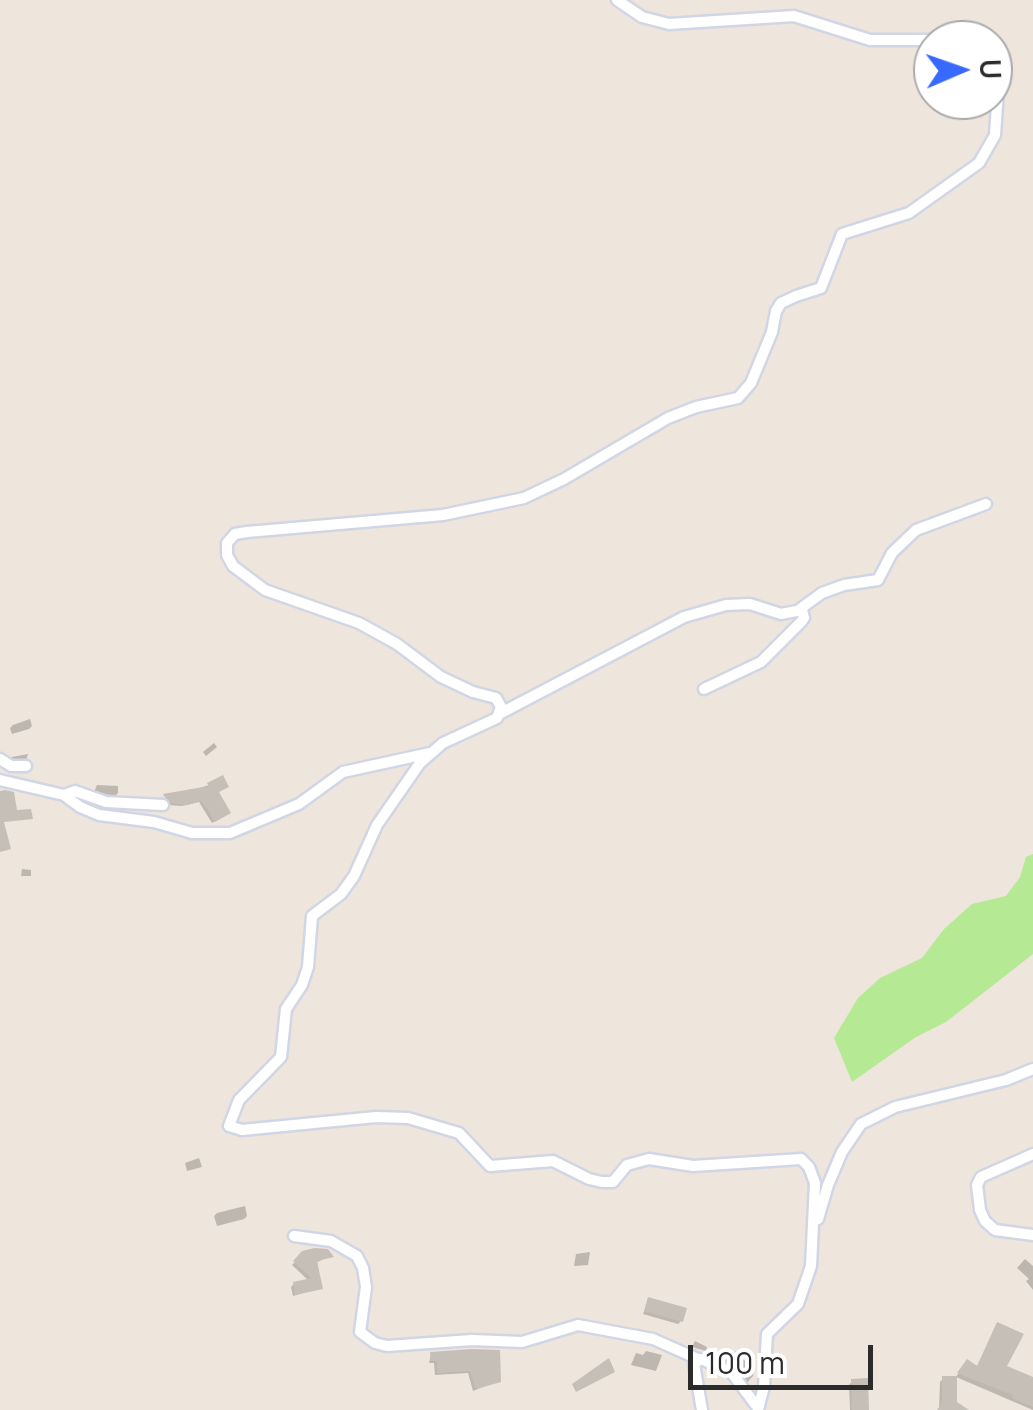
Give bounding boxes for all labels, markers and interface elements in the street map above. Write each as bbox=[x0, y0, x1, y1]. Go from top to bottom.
north arrow bbox=[913, 20, 1013, 120]
text: U bbox=[972, 58, 1010, 80]
scale bar bbox=[693, 1325, 878, 1387]
text: 100 m bbox=[705, 1342, 785, 1383]

